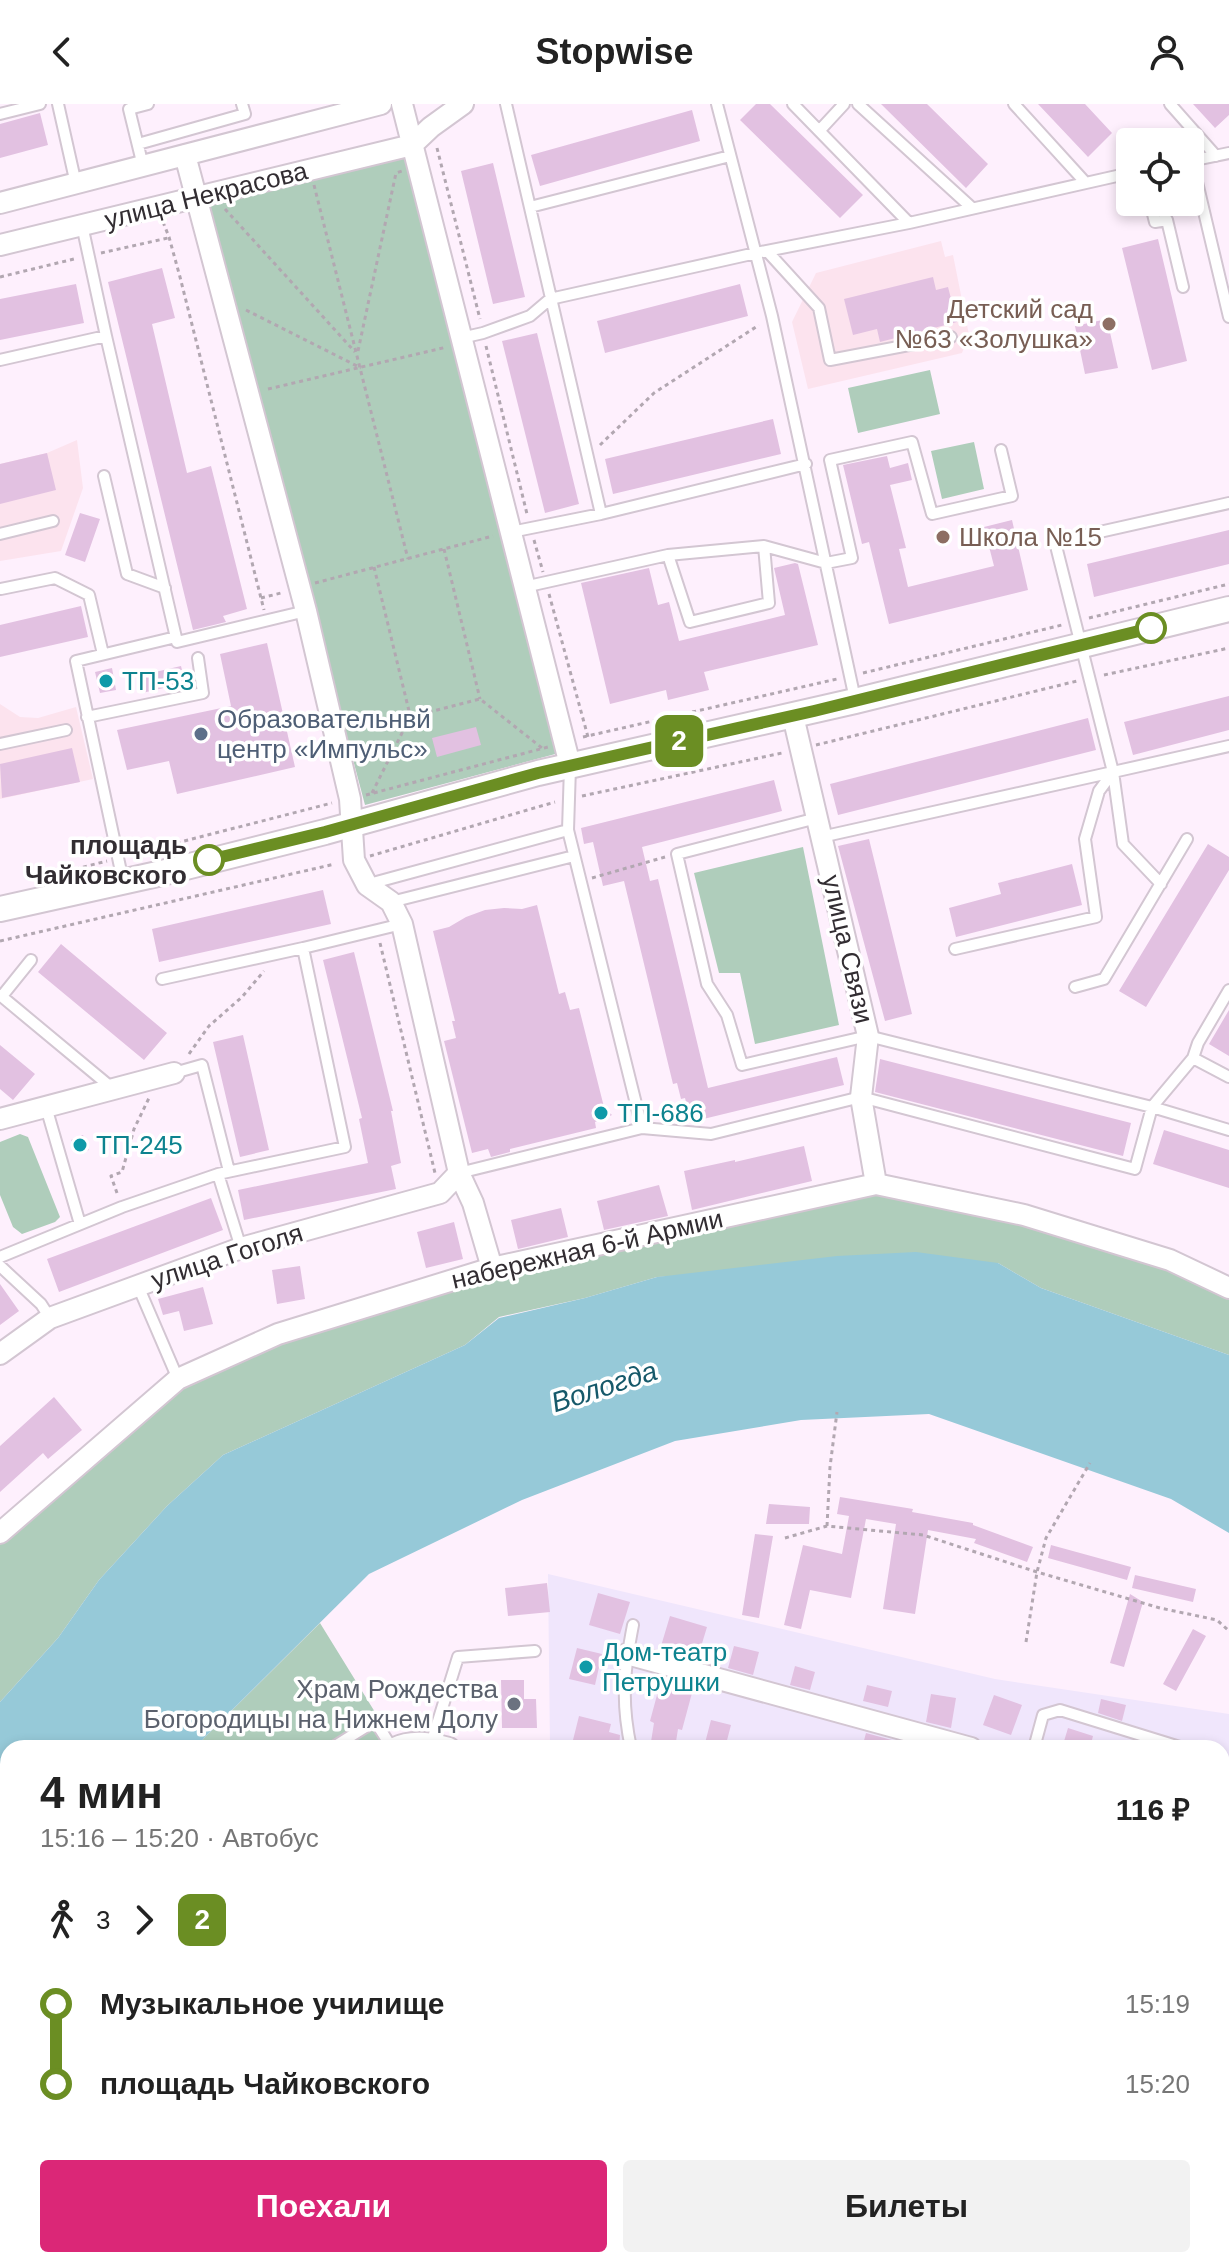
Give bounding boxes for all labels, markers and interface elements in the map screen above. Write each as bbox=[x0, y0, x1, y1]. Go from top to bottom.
icon: back bbox=[40, 30, 84, 74]
icon: person bbox=[1145, 30, 1189, 74]
text: Stopwise bbox=[535, 31, 694, 72]
map controls bbox=[1116, 128, 1204, 216]
button: locate bbox=[1116, 128, 1204, 216]
street label: улица Некрасова bbox=[101, 155, 311, 235]
place label: Детский сад №63 «Золушка» bbox=[895, 294, 1093, 354]
marker: Детский сад №63 «Золушка» bbox=[1100, 315, 1118, 333]
place label: Школа №15 bbox=[959, 522, 1102, 552]
marker: Школа №15 bbox=[934, 528, 952, 546]
unlabelled marker bbox=[1136, 613, 1166, 643]
place label: ТП-53 bbox=[122, 666, 194, 696]
marker: ТП-53 bbox=[97, 672, 115, 690]
place label: Образовательнвй центр «Импульс» bbox=[217, 704, 431, 764]
line badge: 2 bbox=[653, 715, 705, 767]
marker: Образовательнвй центр «Импульс» bbox=[192, 725, 210, 743]
text: 2 bbox=[671, 725, 687, 756]
place label: площадь Чайковского bbox=[25, 830, 187, 890]
marker: площадь Чайковского bbox=[194, 845, 224, 875]
street label: улица Связи bbox=[816, 872, 880, 1026]
place label: ТП-686 bbox=[617, 1098, 704, 1128]
marker: ТП-686 bbox=[592, 1104, 610, 1122]
place label: ТП-245 bbox=[96, 1130, 183, 1160]
marker: ТП-245 bbox=[71, 1136, 89, 1154]
street label: набережная 6-й Армии bbox=[448, 1203, 726, 1295]
street label: улица Гоголя bbox=[147, 1217, 307, 1295]
water label: Вологда bbox=[547, 1355, 661, 1418]
place label: Дом-театр Петрушки bbox=[602, 1637, 727, 1697]
marker: Дом-театр Петрушки bbox=[577, 1658, 595, 1676]
place label: Храм Рождества Богородицы на Нижнем Долу bbox=[144, 1674, 499, 1734]
marker: Храм Рождества Богородицы на Нижнем Долу bbox=[505, 1695, 523, 1713]
text: 4 мин bbox=[40, 1768, 163, 1817]
text: 116 ₽ bbox=[1116, 1793, 1190, 1826]
text: 15:16 – 15:20 · Автобус bbox=[40, 1823, 319, 1853]
icon: walk bbox=[40, 1898, 84, 1942]
icon: forward bbox=[122, 1898, 166, 1942]
text: 2 bbox=[194, 1904, 210, 1935]
text: 3 bbox=[96, 1905, 110, 1935]
text: Музыкальное училище bbox=[100, 1987, 445, 2020]
text: 15:19 bbox=[1125, 1989, 1190, 2019]
text: площадь Чайковского bbox=[100, 2067, 430, 2100]
text: 15:20 bbox=[1125, 2069, 1190, 2099]
button: Поехали bbox=[40, 2160, 607, 2252]
button: Билеты bbox=[623, 2160, 1190, 2252]

